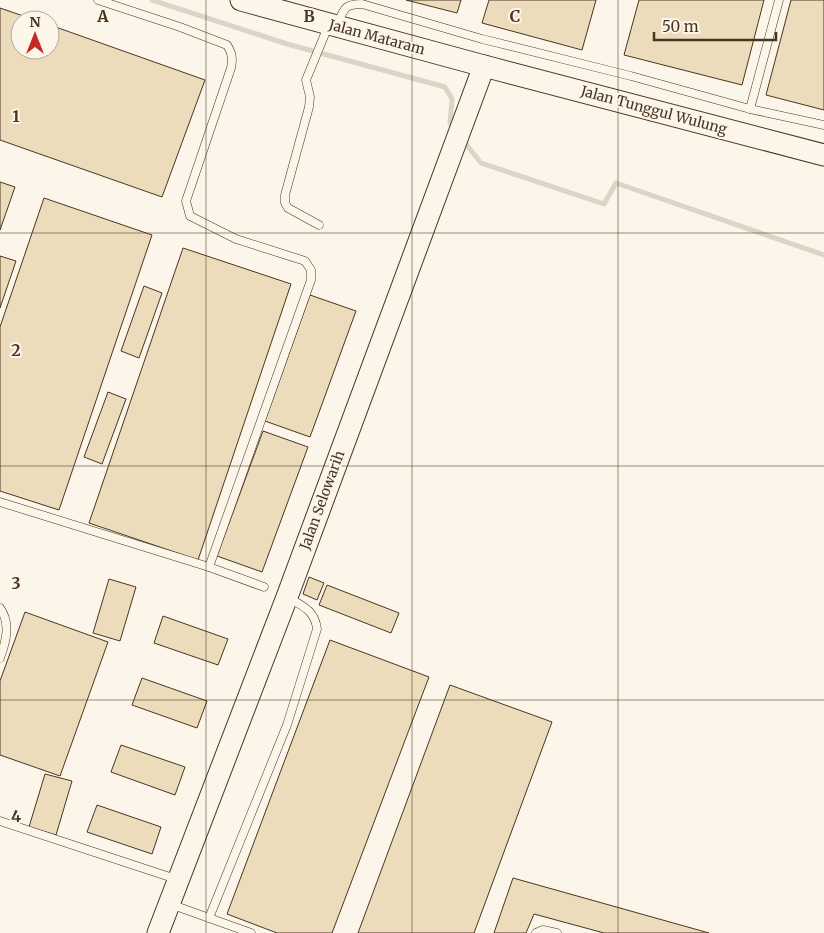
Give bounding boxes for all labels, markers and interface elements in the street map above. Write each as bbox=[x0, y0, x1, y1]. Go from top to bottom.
text: A bbox=[96, 6, 109, 26]
text: B bbox=[303, 6, 315, 26]
text: C bbox=[510, 6, 520, 26]
north arrow bbox=[10, 10, 60, 60]
scale bar bbox=[654, 10, 776, 42]
text: N bbox=[29, 13, 41, 31]
street label: Jalan Mataram bbox=[326, 15, 427, 58]
text: 50 m bbox=[662, 17, 699, 36]
street label: Jalan Tunggul Wulung bbox=[578, 82, 730, 138]
text: 1 bbox=[12, 106, 20, 126]
text: 2 bbox=[11, 340, 21, 360]
street label: Jalan Selowarih bbox=[295, 448, 348, 553]
text: 3 bbox=[11, 573, 21, 593]
text: 4 bbox=[11, 806, 21, 826]

